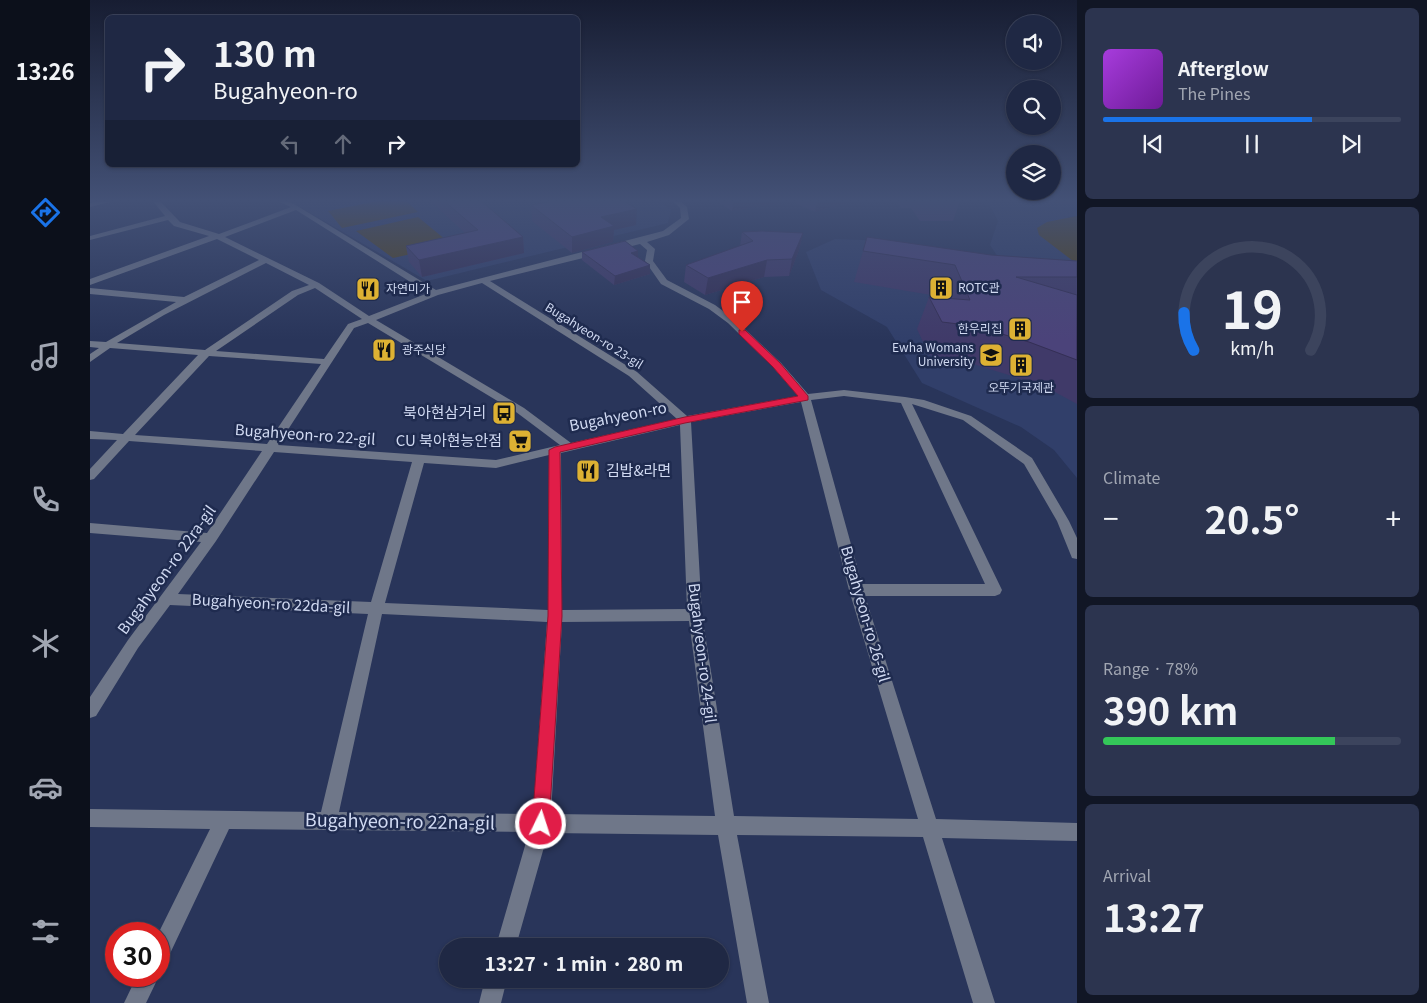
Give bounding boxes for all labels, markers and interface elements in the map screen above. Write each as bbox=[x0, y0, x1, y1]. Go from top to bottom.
map controls bbox=[1006, 15, 1061, 200]
button: sound bbox=[1006, 15, 1061, 70]
text: 130 m bbox=[213, 26, 317, 77]
icon: right bbox=[130, 35, 195, 100]
text: 13:26 bbox=[15, 54, 75, 86]
text: Afterglow bbox=[1178, 54, 1269, 81]
text: Bugahyeon-ro bbox=[213, 73, 358, 105]
button: search bbox=[1006, 80, 1061, 135]
text: The Pines bbox=[1178, 81, 1250, 105]
icon: left bbox=[276, 130, 304, 158]
icon: ahead bbox=[329, 130, 357, 158]
icon: right bbox=[382, 130, 410, 158]
icon: previous bbox=[1139, 130, 1167, 158]
icon: pause bbox=[1238, 130, 1266, 158]
icon: next bbox=[1337, 130, 1365, 158]
button: layers bbox=[1006, 145, 1061, 200]
icon: directions bbox=[28, 195, 63, 230]
text: 19 bbox=[1221, 269, 1283, 344]
building icon: ROTC관 bbox=[928, 275, 954, 301]
restaurant icon: 자연미가 bbox=[355, 276, 381, 302]
place label: ROTC관 bbox=[958, 278, 1000, 295]
place label: 자연미가 bbox=[386, 279, 430, 296]
pin bbox=[721, 281, 763, 332]
icon: arrive bbox=[728, 288, 756, 316]
street label: Bugahyeon-ro 23-gil bbox=[542, 298, 647, 372]
building icon: 한우리집 bbox=[1007, 316, 1033, 342]
place label: 한우리집 bbox=[958, 319, 1002, 336]
text: km/h bbox=[1230, 334, 1274, 360]
restaurant icon: 광주식당 bbox=[371, 337, 397, 363]
place label: Ewha Womans University bbox=[892, 338, 975, 369]
icon: music bbox=[28, 339, 63, 374]
place label: 광주식당 bbox=[402, 340, 446, 357]
school or university icon: Ewha Womans University bbox=[978, 342, 1004, 368]
building icon: 오뚜기국제관 bbox=[1008, 352, 1034, 378]
place label: 오뚜기국제관 bbox=[988, 378, 1054, 395]
street label: Bugahyeon-ro bbox=[567, 396, 668, 435]
bus stop icon: 북아현삼거리 bbox=[491, 400, 517, 426]
place label: 북아현삼거리 bbox=[403, 401, 486, 422]
street label: Bugahyeon-ro 22-gil bbox=[234, 418, 376, 449]
supermarket icon: CU 북아현능안점 bbox=[507, 428, 533, 454]
place label: CU 북아현능안점 bbox=[396, 429, 502, 450]
restaurant icon: 김밥&라면 bbox=[575, 458, 601, 484]
place label: 김밥&라면 bbox=[606, 459, 671, 480]
text: Climate bbox=[1103, 465, 1160, 489]
icon: phone bbox=[28, 482, 63, 517]
text: 20.5° bbox=[1205, 490, 1299, 545]
text: − bbox=[1103, 497, 1119, 537]
text: + bbox=[1385, 497, 1401, 537]
street label: Bugahyeon-ro 22ra-gil bbox=[112, 500, 220, 638]
street label: Bugahyeon-ro 26-gil bbox=[837, 543, 896, 684]
street label: Bugahyeon-ro 24-gil bbox=[684, 582, 722, 724]
street label: Bugahyeon-ro 22da-gil bbox=[191, 588, 351, 617]
icon: climate bbox=[28, 626, 63, 661]
text: Range · 78% bbox=[1103, 656, 1198, 680]
text: 390 km bbox=[1103, 681, 1238, 736]
icon: car bbox=[28, 770, 63, 805]
position arrow bbox=[514, 797, 566, 849]
street label: Bugahyeon-ro 22na-gil bbox=[305, 805, 495, 835]
text: Arrival bbox=[1103, 863, 1151, 887]
text: 13:27 bbox=[1103, 888, 1205, 943]
icon: filters bbox=[28, 914, 63, 949]
speed limit sign: 30 bbox=[105, 922, 170, 987]
text: 13:27 · 1 min · 280 m bbox=[485, 949, 683, 976]

